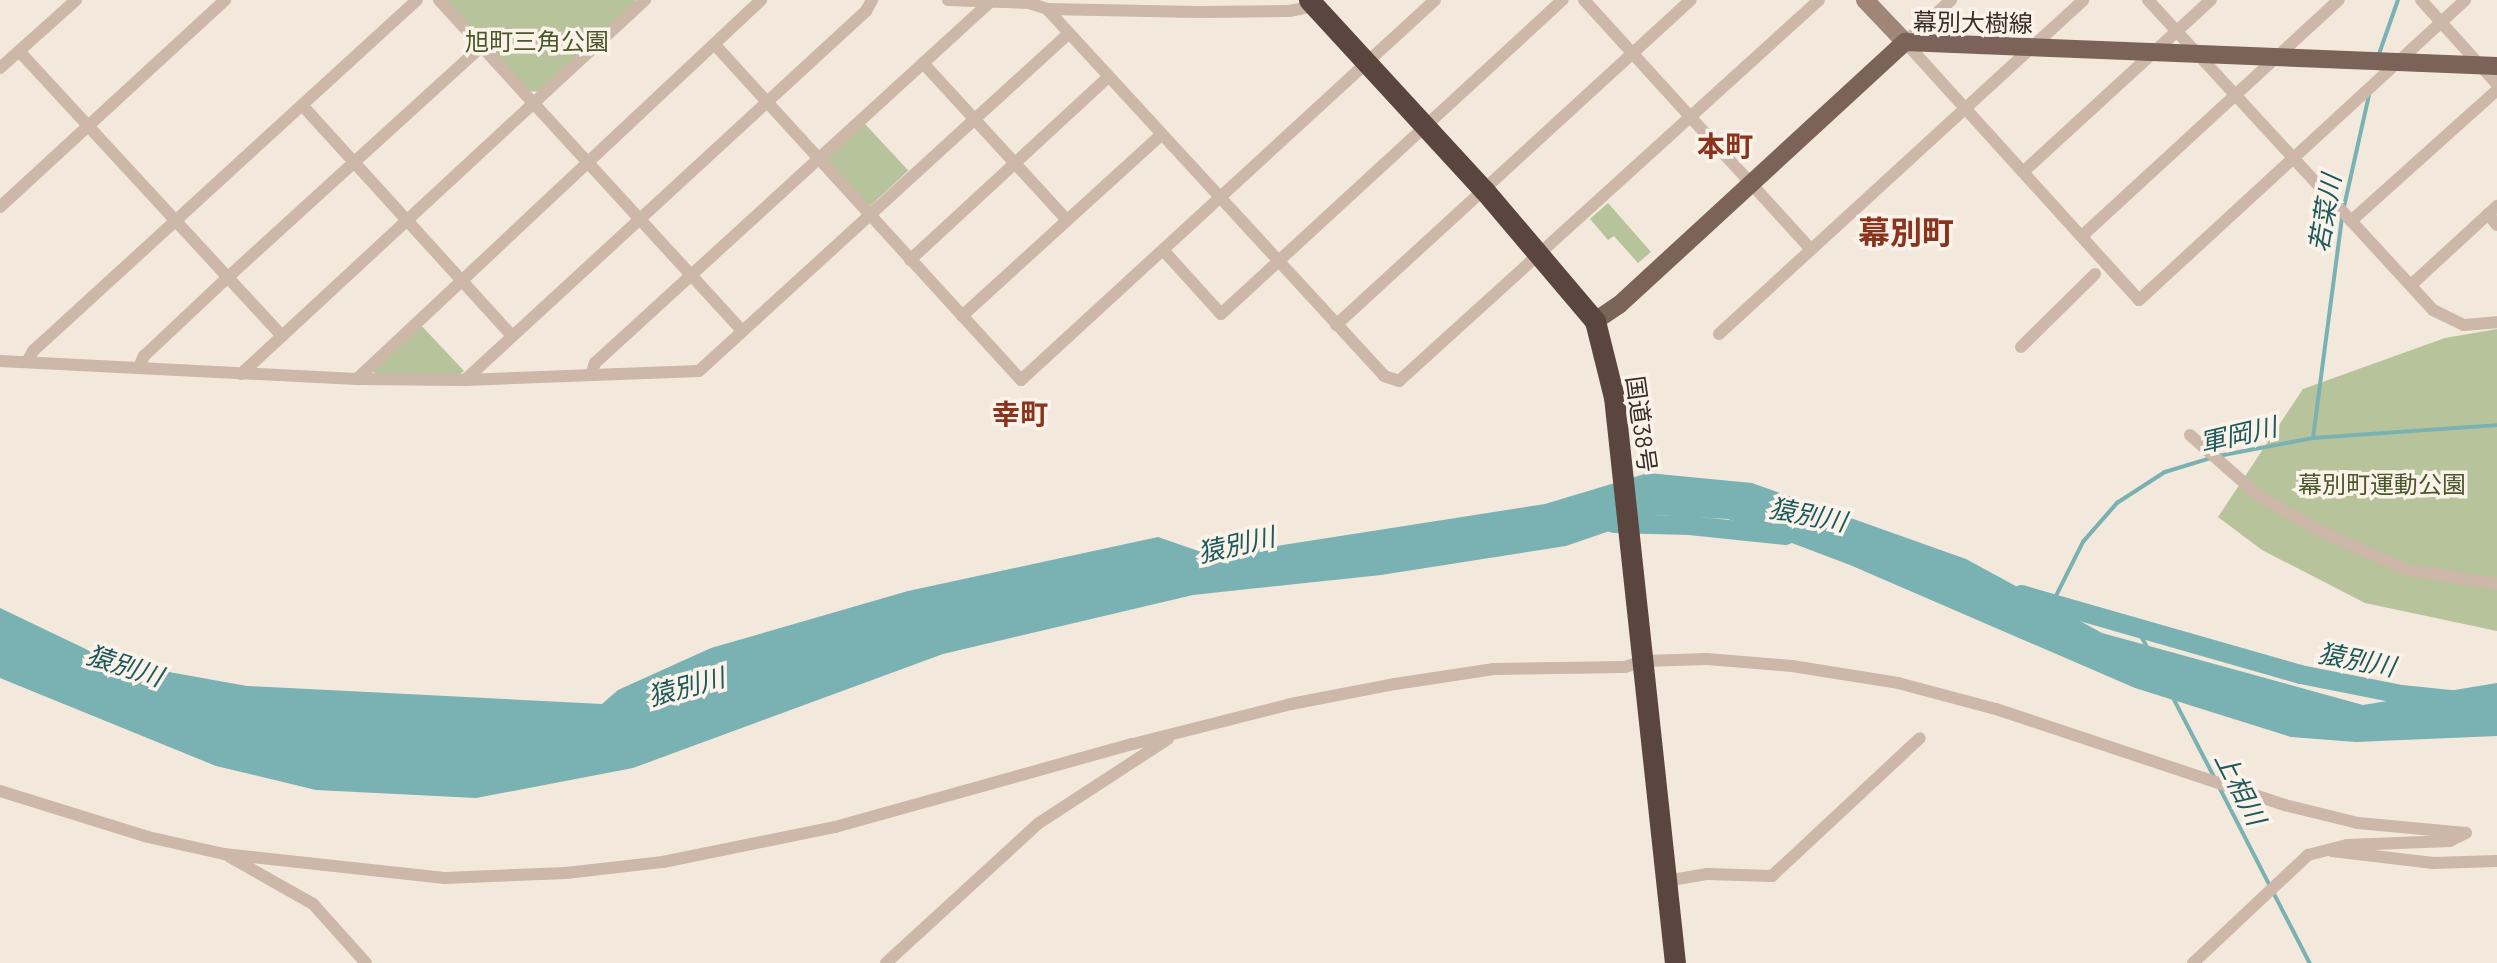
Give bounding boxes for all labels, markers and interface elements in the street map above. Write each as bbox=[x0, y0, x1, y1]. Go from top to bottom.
street label: 幕別大樹線 bbox=[1913, 7, 2033, 37]
park label: 旭町三角公園 bbox=[465, 27, 609, 55]
district label: 本町 bbox=[1697, 128, 1753, 162]
water label: 若菜川 bbox=[2302, 172, 2346, 254]
district label: 幕別町 bbox=[1858, 212, 1954, 250]
street label: 国道38号 bbox=[1621, 374, 1663, 474]
district label: 幸町 bbox=[992, 396, 1048, 430]
water label: 軍岡川 bbox=[2196, 410, 2280, 458]
park label: 幕別町運動公園 bbox=[2298, 470, 2466, 498]
water label: 猿別川 bbox=[1767, 491, 1849, 537]
water label: 猿別川 bbox=[1194, 520, 1278, 568]
water label: 猿別川 bbox=[2316, 636, 2398, 682]
water label: 猿別川 bbox=[83, 638, 167, 692]
water label: 猿別川 bbox=[644, 661, 728, 711]
water label: 上相川 bbox=[2209, 746, 2273, 830]

